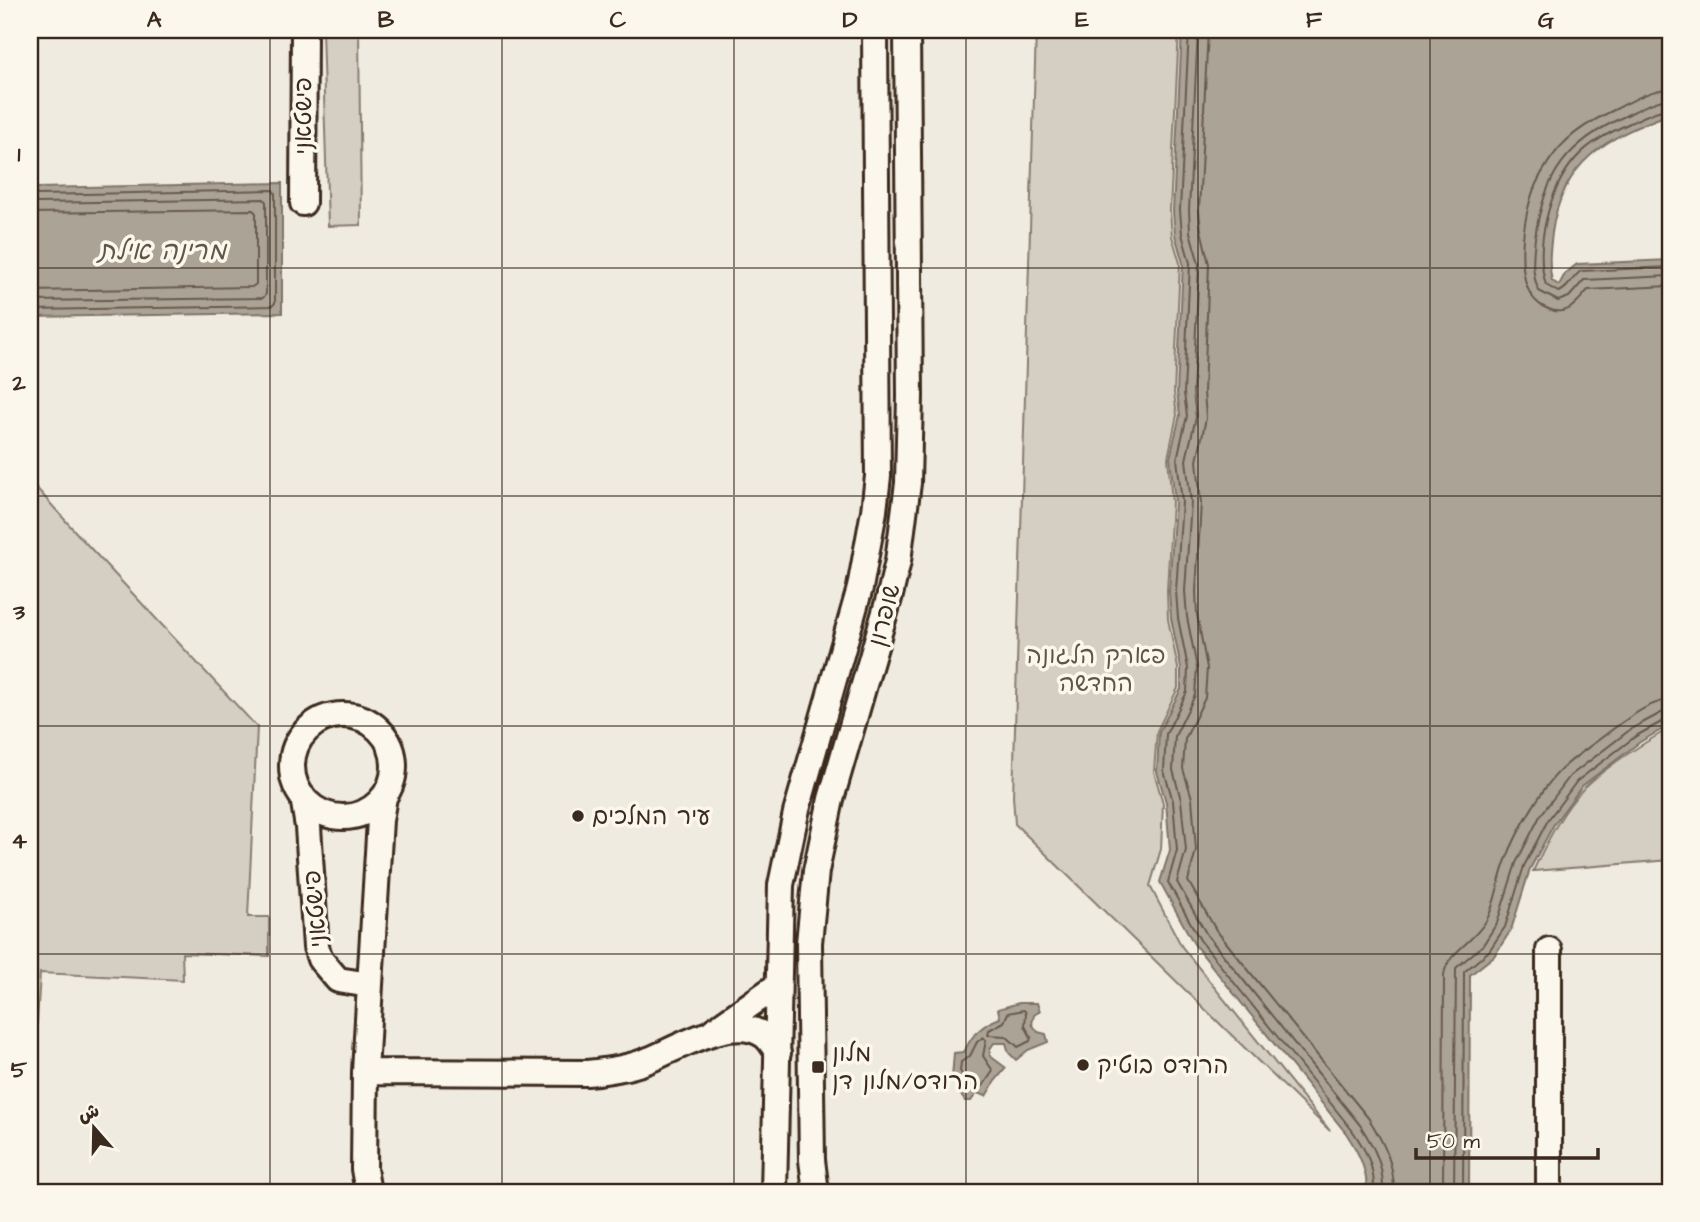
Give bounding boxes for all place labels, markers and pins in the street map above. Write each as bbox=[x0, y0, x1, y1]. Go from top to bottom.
place label: עיר המלכים bbox=[592, 800, 711, 834]
marker: עיר המלכים bbox=[570, 808, 586, 824]
place label: מלון הרודס/מלון דן bbox=[832, 1037, 978, 1099]
place label: הרודס בוטיק bbox=[1097, 1049, 1228, 1083]
marker: הרודס בוטיק bbox=[1075, 1057, 1091, 1073]
marker: מלון הרודס/מלון דן bbox=[810, 1059, 826, 1075]

